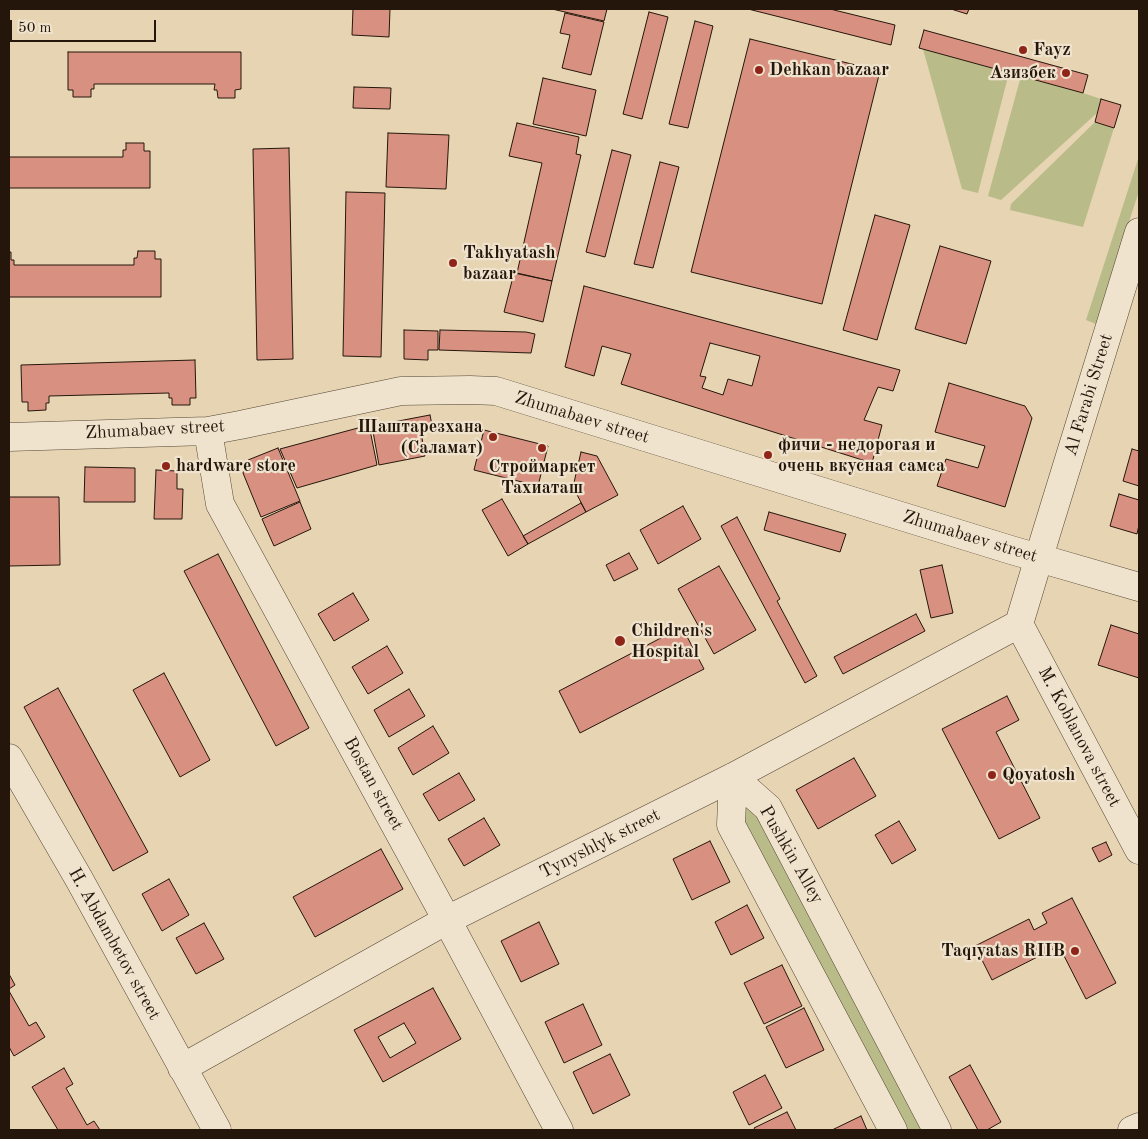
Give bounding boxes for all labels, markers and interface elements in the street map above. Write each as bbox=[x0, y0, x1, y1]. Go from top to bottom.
scale bar bbox=[12, 10, 159, 42]
text: 50 m bbox=[18, 21, 52, 36]
place label: Fayz bbox=[1033, 39, 1071, 61]
marker: Fayz bbox=[1017, 44, 1029, 56]
place label: Dehkan bazaar bbox=[769, 59, 889, 81]
place label: Азизбек bbox=[989, 62, 1056, 84]
marker: Dehkan bazaar bbox=[753, 64, 765, 76]
marker: Азизбек bbox=[1060, 67, 1072, 79]
place label: Takhyatash bazaar bbox=[463, 242, 556, 284]
marker: Takhyatash bazaar bbox=[447, 257, 459, 269]
street label: Al Farabi Street bbox=[1060, 331, 1118, 459]
street label: Zhumabaev street bbox=[512, 387, 652, 449]
street label: Zhumabaev street bbox=[85, 416, 225, 444]
place label: Шаштарезхана (Саламат) bbox=[357, 416, 483, 458]
marker: Шаштарезхана (Саламат) bbox=[487, 431, 499, 443]
place label: фичи - недорогая и очень вкусная самса bbox=[778, 434, 945, 476]
marker: Строймаркет Тахиаташ bbox=[536, 442, 548, 454]
marker: фичи - недорогая и очень вкусная самса bbox=[762, 449, 774, 461]
place label: hardware store bbox=[176, 455, 296, 477]
place label: Строймаркет Тахиаташ bbox=[489, 456, 595, 498]
marker: hardware store bbox=[160, 460, 172, 472]
street label: Zhumabaev street bbox=[900, 506, 1040, 568]
place label: Children's Hospital bbox=[631, 620, 712, 662]
marker: Children's Hospital bbox=[613, 634, 627, 648]
street label: M. Koblanova street bbox=[1033, 663, 1125, 811]
street label: Bostan street bbox=[338, 734, 408, 834]
place label: Qoyatosh bbox=[1002, 764, 1075, 786]
marker: Qoyatosh bbox=[986, 769, 998, 781]
street label: Pushkin Alley bbox=[754, 802, 828, 908]
street label: Tynyshlyk street bbox=[536, 804, 664, 884]
street label: H. Abdambetov street bbox=[63, 864, 165, 1024]
place label: Taqıyatas RIIB bbox=[941, 940, 1065, 962]
marker: Taqıyatas RIIB bbox=[1069, 945, 1081, 957]

